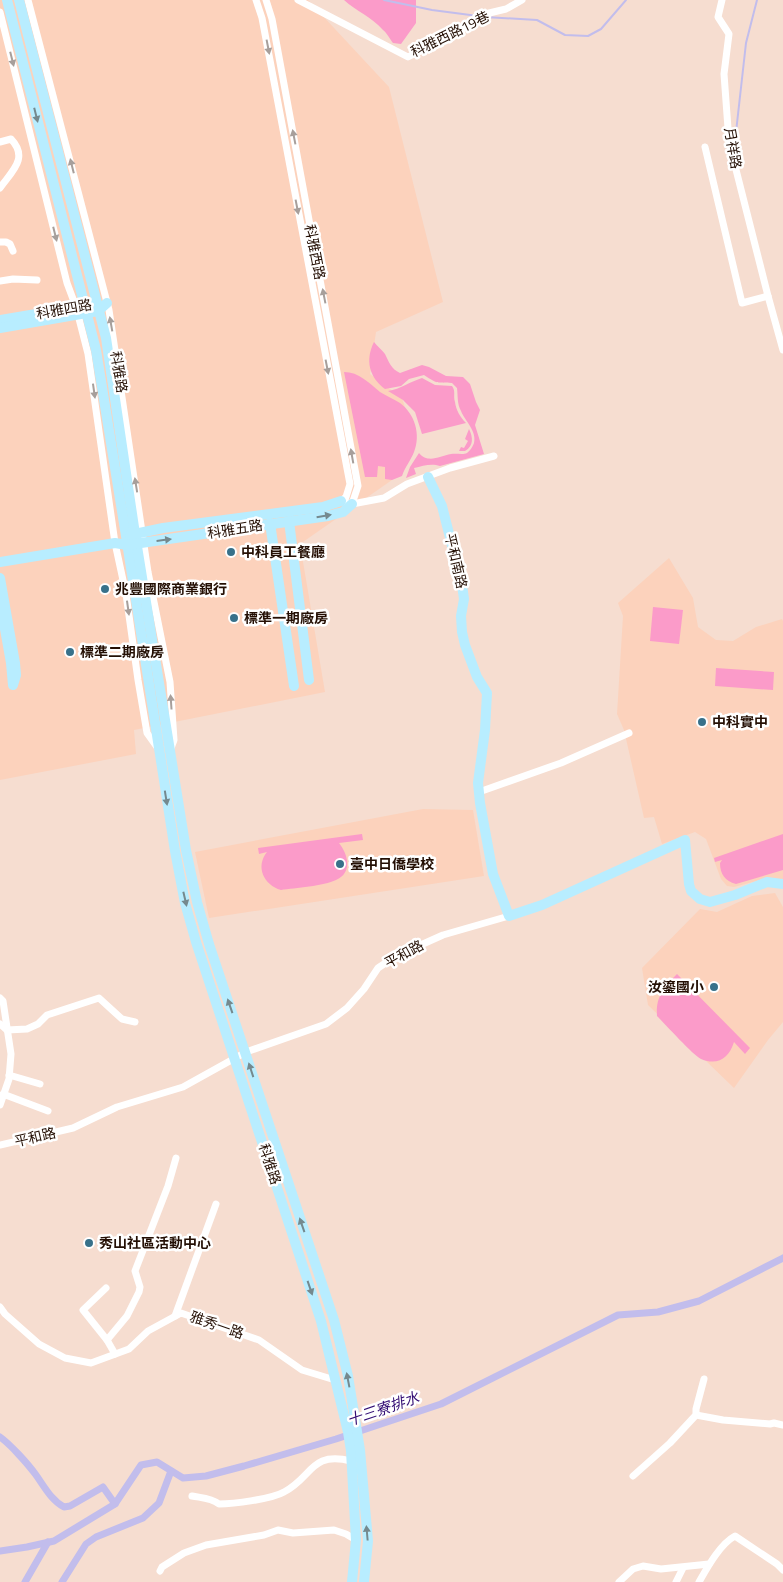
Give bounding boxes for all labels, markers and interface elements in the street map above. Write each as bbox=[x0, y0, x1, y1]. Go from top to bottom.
street label: 科雅西路19巷 bbox=[407, 5, 493, 62]
one-way arrow bbox=[264, 40, 272, 56]
one-way arrow bbox=[8, 52, 16, 67]
one-way arrow bbox=[32, 108, 40, 123]
street label: 月祥路 bbox=[720, 125, 747, 170]
one-way arrow bbox=[289, 128, 297, 144]
one-way arrow bbox=[68, 159, 76, 174]
one-way arrow bbox=[294, 199, 302, 215]
street label: 科雅西路 bbox=[300, 222, 331, 281]
one-way arrow bbox=[51, 226, 59, 241]
one-way arrow bbox=[319, 288, 327, 304]
street label: 科雅四路 bbox=[35, 293, 93, 324]
one-way arrow bbox=[107, 316, 115, 332]
street label: 科雅路 bbox=[106, 350, 133, 394]
one-way arrow bbox=[324, 359, 332, 375]
one-way arrow bbox=[90, 384, 98, 400]
one-way arrow bbox=[348, 448, 356, 464]
one-way arrow bbox=[132, 476, 140, 492]
one-way arrow bbox=[317, 512, 333, 520]
street label: 科雅五路 bbox=[206, 514, 264, 543]
street label: 平和南路 bbox=[440, 531, 473, 591]
one-way arrow bbox=[156, 536, 172, 544]
place label: 中科員工餐廳 bbox=[241, 541, 325, 562]
marker: 中科員工餐廳 bbox=[225, 546, 237, 558]
place label: 兆豐國際商業銀行 bbox=[115, 578, 227, 599]
marker: 兆豐國際商業銀行 bbox=[99, 583, 111, 595]
one-way arrow bbox=[124, 600, 132, 616]
place label: 標準一期廠房 bbox=[244, 607, 328, 628]
marker: 標準一期廠房 bbox=[228, 612, 240, 624]
place label: 標準二期廠房 bbox=[80, 641, 164, 662]
marker: 標準二期廠房 bbox=[64, 646, 76, 658]
one-way arrow bbox=[167, 694, 175, 710]
place label: 中科實中 bbox=[712, 711, 768, 732]
marker: 中科實中 bbox=[696, 716, 708, 728]
one-way arrow bbox=[163, 791, 171, 807]
place label: 臺中日僑學校 bbox=[350, 853, 434, 874]
marker: 臺中日僑學校 bbox=[334, 858, 346, 870]
one-way arrow bbox=[181, 891, 189, 906]
street label: 平和路 bbox=[380, 934, 427, 973]
place label: 汝鎏國小 bbox=[648, 976, 704, 997]
marker: 汝鎏國小 bbox=[708, 981, 720, 993]
one-way arrow bbox=[226, 998, 234, 1013]
one-way arrow bbox=[247, 1062, 255, 1077]
street label: 平和路 bbox=[12, 1122, 58, 1151]
street label: 科雅路 bbox=[254, 1141, 287, 1187]
one-way arrow bbox=[298, 1217, 305, 1232]
place label: 秀山社區活動中心 bbox=[99, 1232, 211, 1253]
marker: 秀山社區活動中心 bbox=[83, 1237, 95, 1249]
one-way arrow bbox=[307, 1280, 315, 1295]
street label: 雅秀一路 bbox=[187, 1305, 247, 1344]
one-way arrow bbox=[344, 1372, 352, 1388]
water label: 十三寮排水 bbox=[344, 1385, 423, 1432]
one-way arrow bbox=[362, 1525, 370, 1541]

